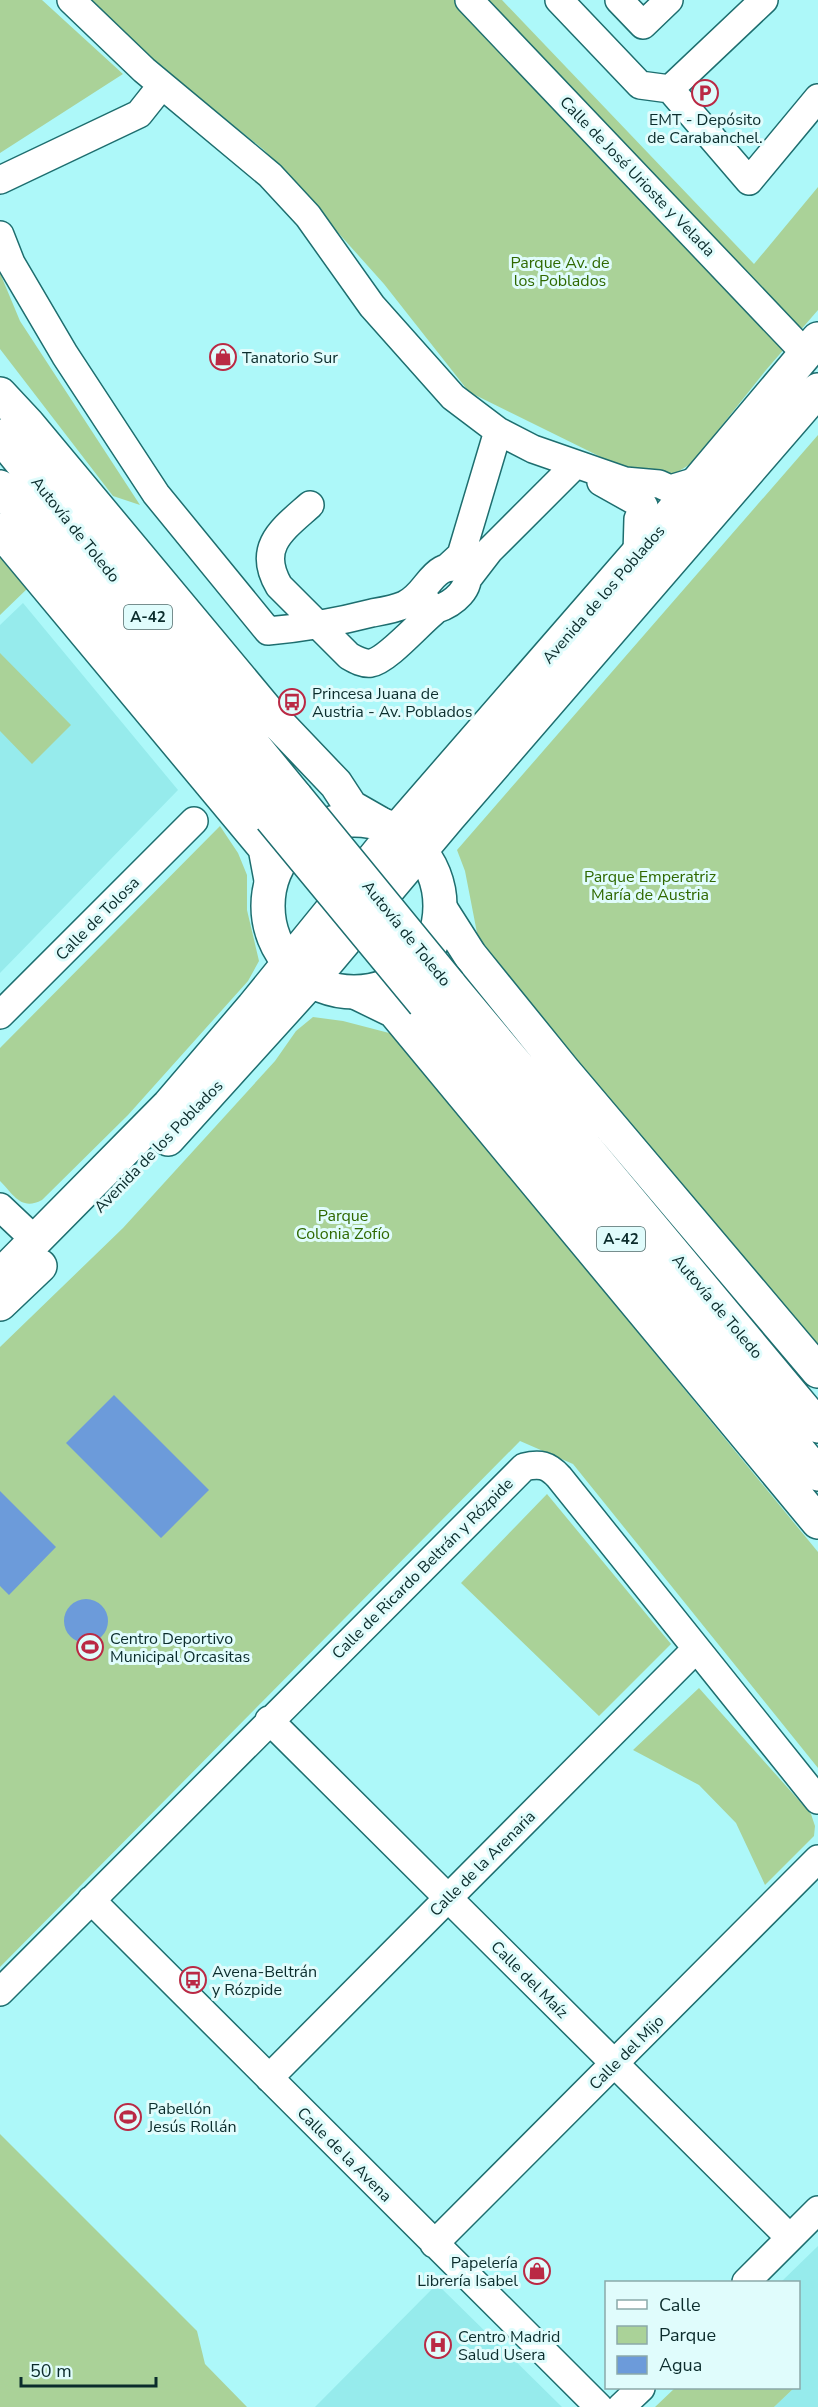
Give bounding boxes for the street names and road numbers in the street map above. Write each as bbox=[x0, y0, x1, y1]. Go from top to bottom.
street label: Calle de José Urioste y Velada bbox=[555, 92, 720, 262]
street label: Autovía de Toledo bbox=[26, 472, 125, 587]
street label: Avenida de los Poblados bbox=[537, 521, 670, 669]
road number: A-42 bbox=[124, 605, 172, 629]
street label: Calle de Tolosa bbox=[51, 872, 144, 965]
street label: Autovía de Toledo bbox=[357, 876, 456, 991]
street label: Avenida de los Poblados bbox=[89, 1075, 228, 1218]
road number: A-42 bbox=[597, 1227, 645, 1251]
street label: Autovía de Toledo bbox=[667, 1250, 768, 1364]
street label: Calle de Ricardo Beltrán y Rózpide bbox=[327, 1473, 518, 1664]
street label: Calle de la Arenaria bbox=[425, 1806, 541, 1922]
street label: Calle del Maíz bbox=[486, 1936, 573, 2023]
street label: Calle del Mijo bbox=[584, 2010, 669, 2095]
street label: Calle de la Avena bbox=[292, 2102, 397, 2207]

